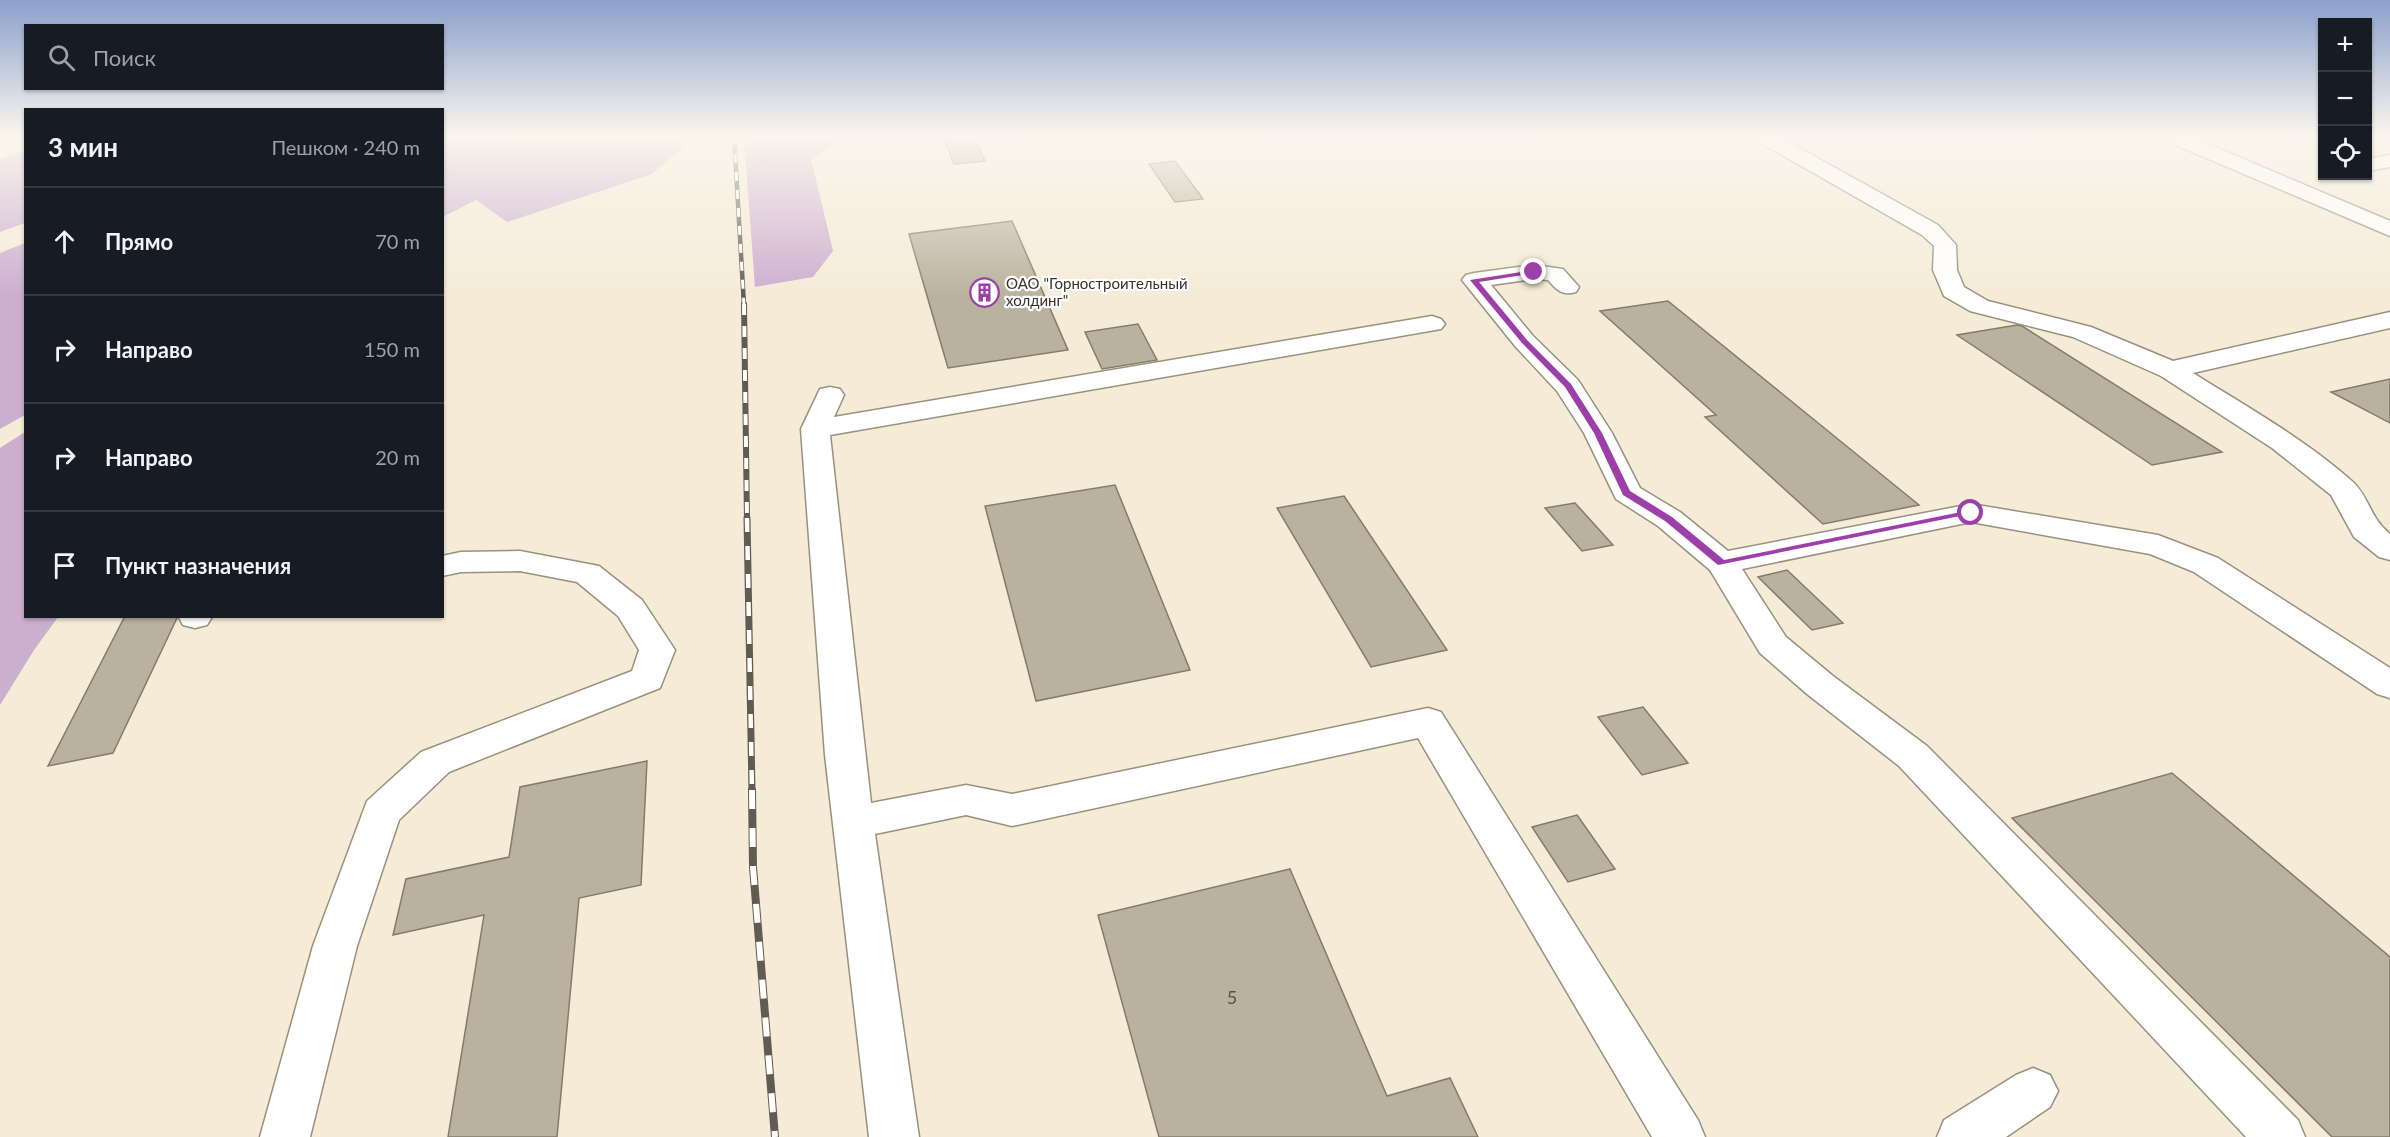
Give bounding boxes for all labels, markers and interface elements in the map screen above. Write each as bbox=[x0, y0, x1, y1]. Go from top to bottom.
map controls bbox=[2318, 18, 2372, 180]
button: + bbox=[2318, 18, 2372, 72]
search box bbox=[24, 24, 444, 90]
icon: search bbox=[45, 41, 78, 74]
text: Поиск bbox=[93, 44, 156, 71]
button: − bbox=[2318, 72, 2372, 126]
button: locate bbox=[2318, 126, 2372, 180]
text: 3 мин bbox=[48, 131, 118, 163]
text: Пешком · 240 m bbox=[271, 135, 420, 159]
icon: ahead bbox=[48, 225, 81, 258]
text: Прямо bbox=[105, 228, 173, 255]
text: 70 m bbox=[375, 229, 420, 253]
route end bbox=[1520, 258, 1546, 284]
place label: ОАО "Горностроительный холдинг" bbox=[1006, 274, 1188, 309]
building icon: ОАО "Горностроительный холдинг" bbox=[969, 276, 1001, 308]
icon: right bbox=[48, 333, 81, 366]
text: Направо bbox=[105, 336, 193, 363]
text: 150 m bbox=[364, 337, 420, 361]
icon: right bbox=[48, 441, 81, 474]
text: Направо bbox=[105, 444, 193, 471]
text: 20 m bbox=[375, 445, 420, 469]
route start bbox=[1957, 499, 1983, 525]
icon: arrive bbox=[48, 549, 81, 582]
text: Пункт назначения bbox=[105, 552, 291, 579]
house number: 5 bbox=[1227, 986, 1237, 1008]

